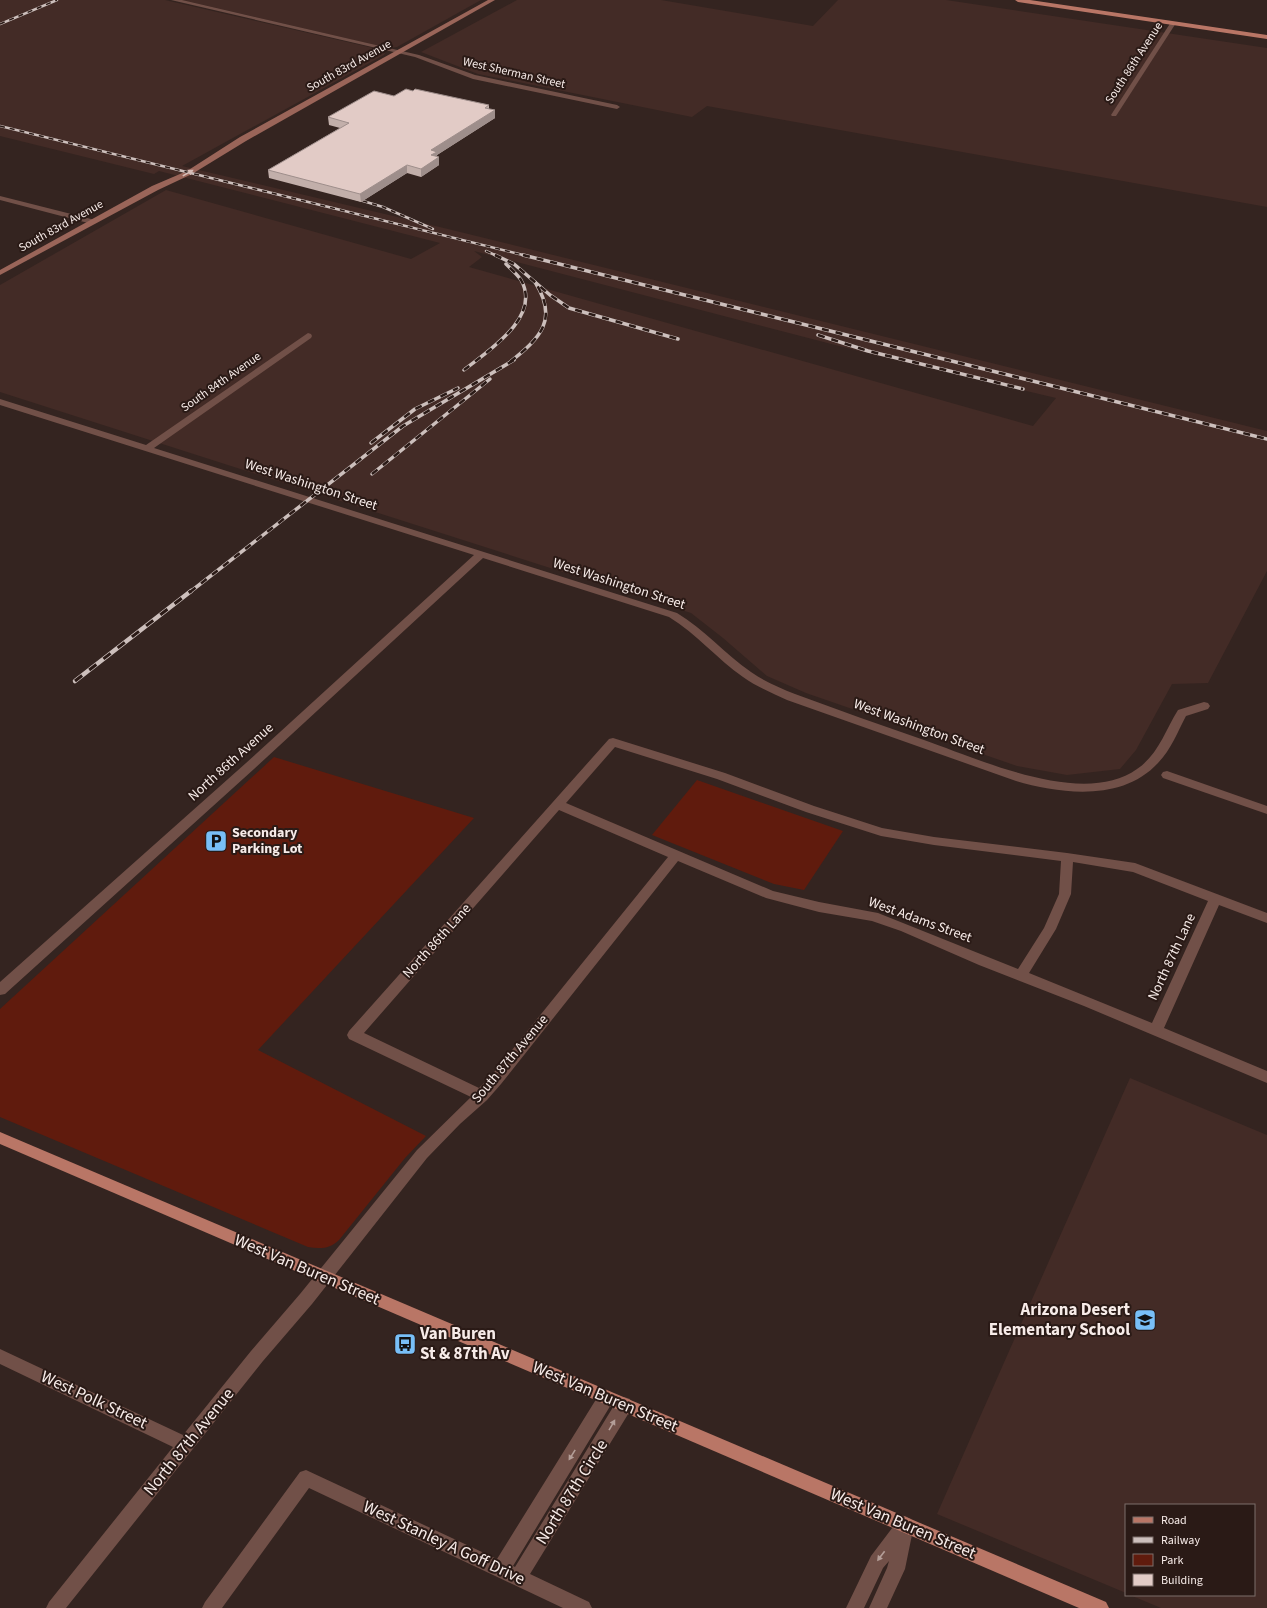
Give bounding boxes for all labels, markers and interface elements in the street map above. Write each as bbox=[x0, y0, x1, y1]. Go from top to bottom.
street label: South 86th Avenue bbox=[1101, 19, 1167, 107]
street label: South 83rd Avenue bbox=[304, 36, 394, 96]
street label: West Sherman Street bbox=[461, 53, 567, 93]
one-way arrow bbox=[182, 170, 194, 177]
street label: South 83rd Avenue bbox=[16, 196, 106, 256]
street label: South 84th Avenue bbox=[177, 348, 265, 416]
street label: West Washington Street bbox=[242, 454, 380, 516]
street label: West Washington Street bbox=[550, 553, 688, 615]
street label: West Washington Street bbox=[851, 694, 988, 760]
street label: North 86th Avenue bbox=[184, 718, 278, 806]
place label: Secondary Parking Lot bbox=[232, 823, 303, 859]
parking icon: Secondary Parking Lot bbox=[203, 828, 229, 854]
street label: West Adams Street bbox=[865, 892, 975, 948]
street label: North 86th Lane bbox=[398, 899, 476, 983]
street label: North 87th Lane bbox=[1143, 910, 1201, 1004]
street label: South 87th Avenue bbox=[467, 1010, 553, 1108]
street label: West Van Buren Street bbox=[230, 1228, 384, 1312]
place label: Arizona Desert Elementary School bbox=[989, 1298, 1130, 1342]
school or university icon: Arizona Desert Elementary School bbox=[1132, 1307, 1158, 1333]
place label: Van Buren St & 87th Av bbox=[419, 1322, 510, 1366]
bus stop icon: Van Buren St & 87th Av bbox=[392, 1331, 418, 1357]
street label: West Van Buren Street bbox=[528, 1355, 682, 1439]
street label: West Polk Street bbox=[37, 1365, 151, 1435]
street label: North 87th Avenue bbox=[138, 1383, 240, 1501]
one-way arrow bbox=[609, 1419, 616, 1431]
street label: North 87th Circle bbox=[530, 1435, 614, 1549]
one-way arrow bbox=[568, 1450, 576, 1460]
street label: West Van Buren Street bbox=[826, 1482, 980, 1566]
street label: West Stanley A Goff Drive bbox=[359, 1495, 529, 1591]
legend bbox=[1125, 1504, 1255, 1596]
text: Road bbox=[1161, 1512, 1187, 1529]
text: Railway bbox=[1161, 1532, 1200, 1549]
one-way arrow bbox=[877, 1551, 885, 1562]
text: Park bbox=[1161, 1552, 1183, 1569]
text: Building bbox=[1161, 1572, 1203, 1589]

